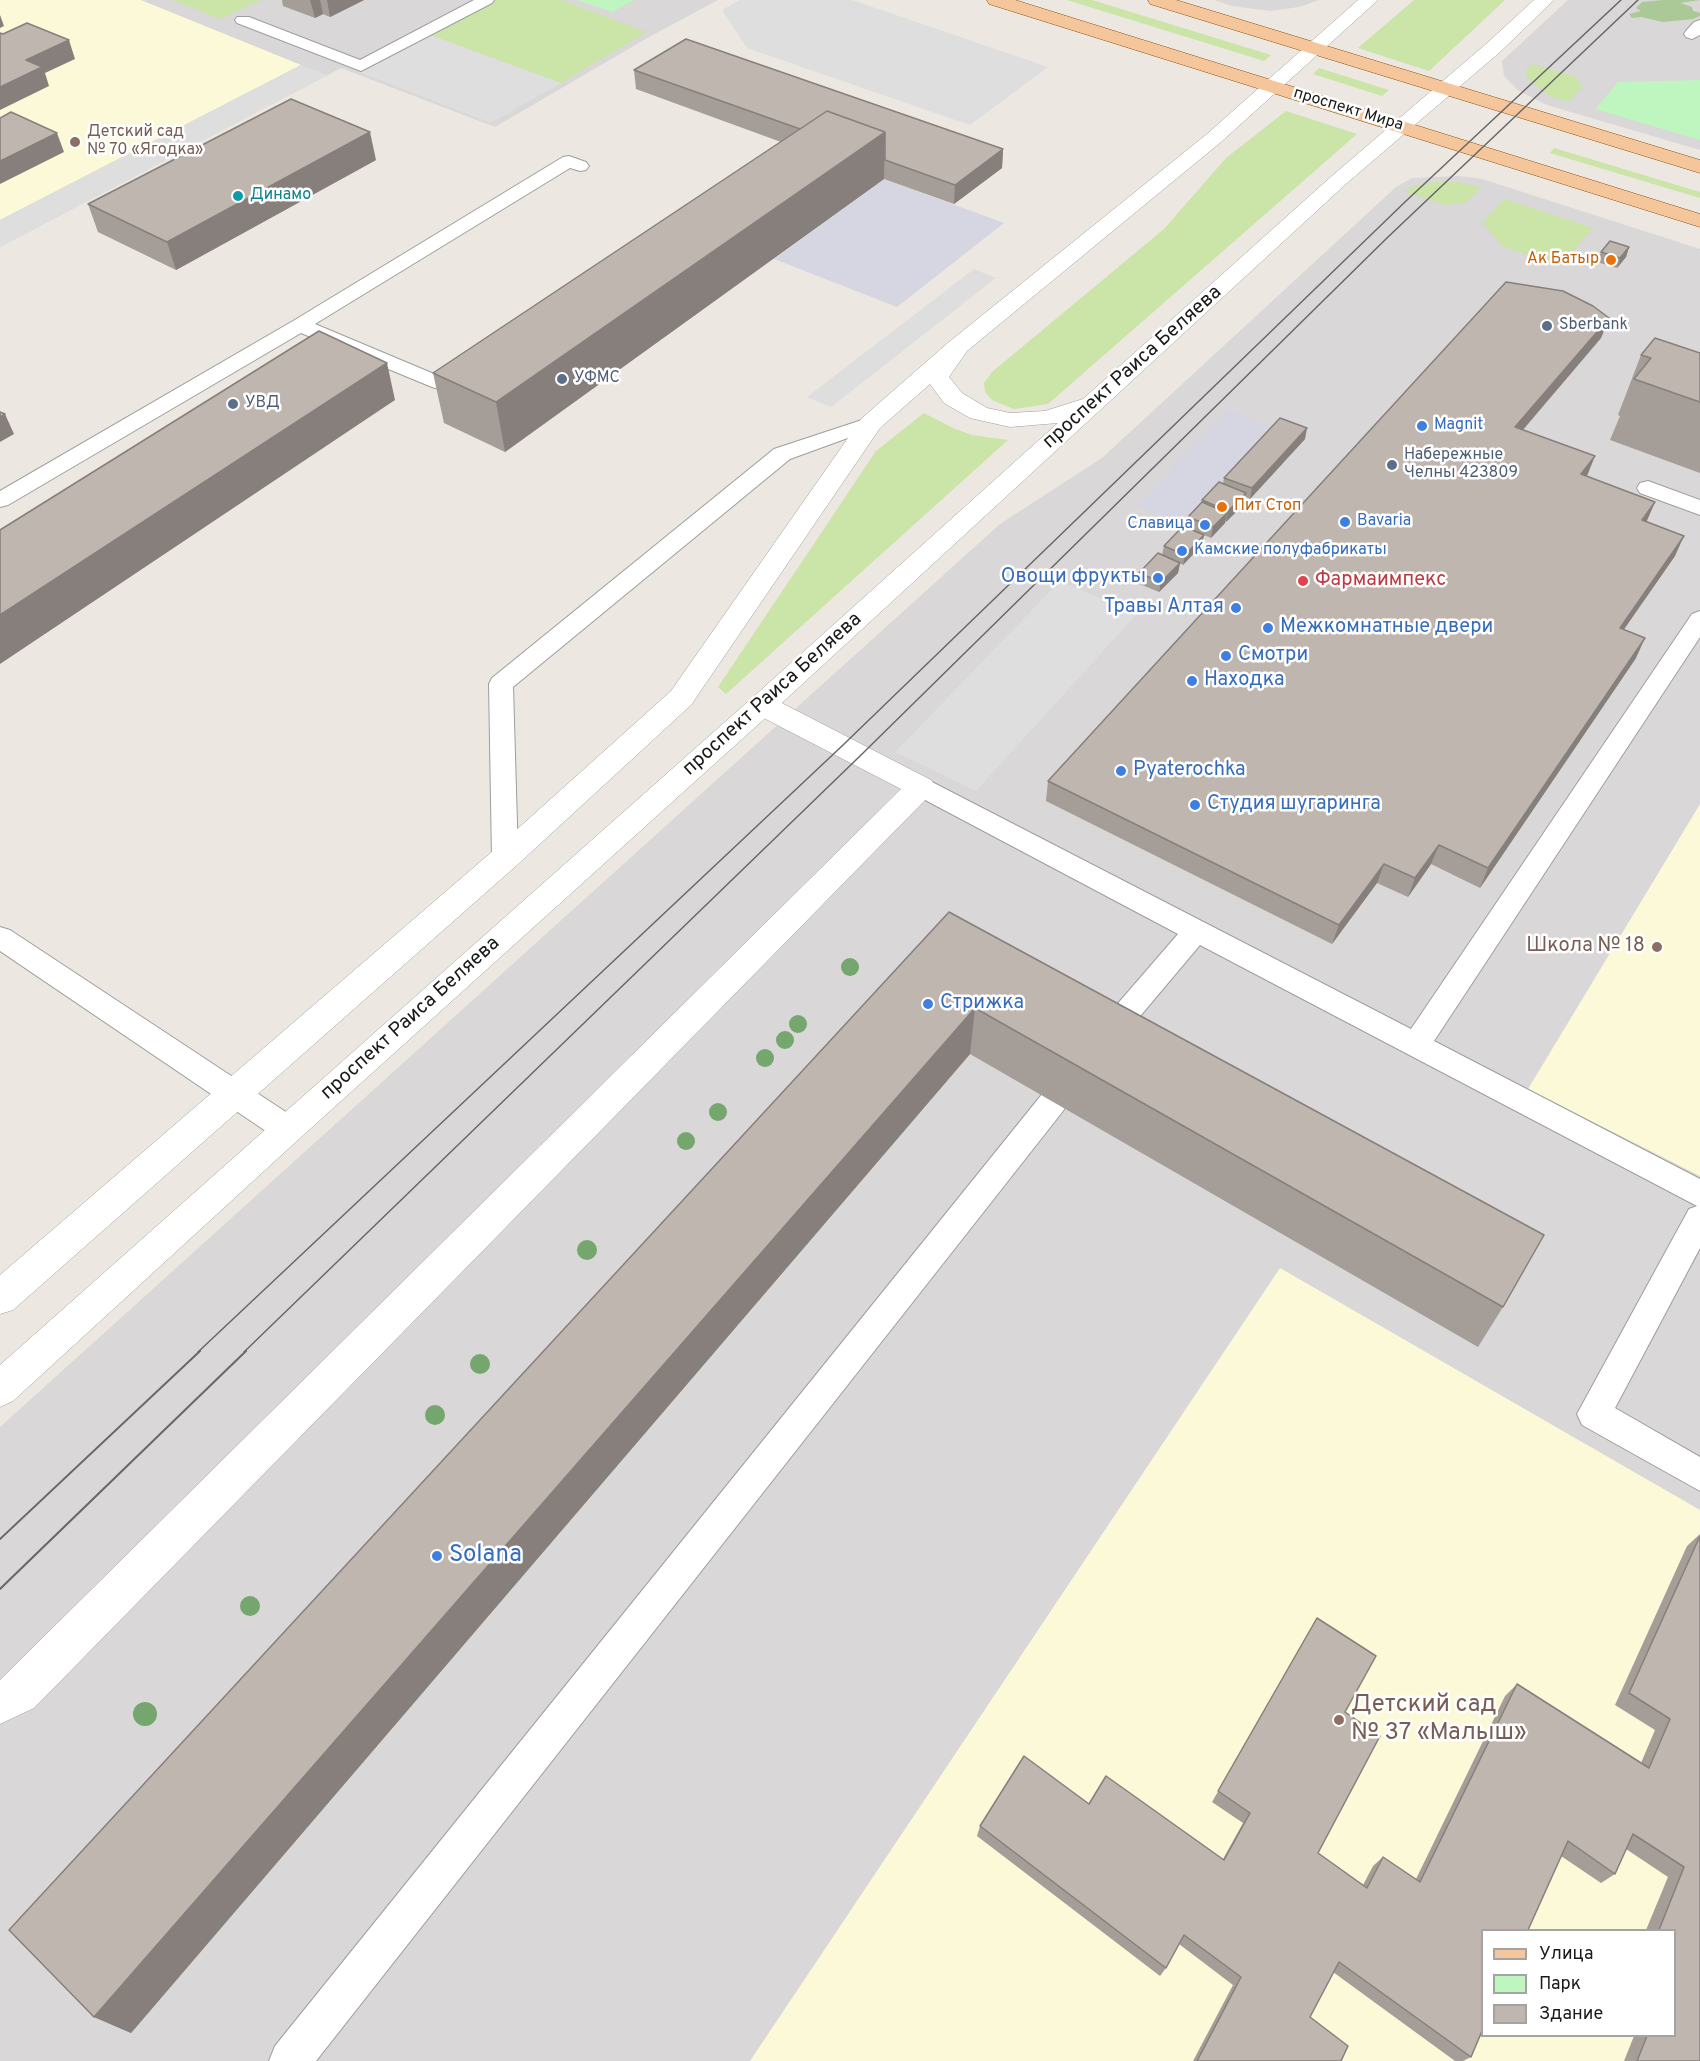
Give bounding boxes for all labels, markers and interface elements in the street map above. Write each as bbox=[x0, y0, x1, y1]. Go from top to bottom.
street label: проспект Мира bbox=[1291, 84, 1405, 136]
place label: Детский сад № 70 «Ягодка» bbox=[87, 123, 203, 161]
marker: Детский сад № 70 «Ягодка» bbox=[68, 135, 82, 149]
place label: Динамо bbox=[250, 186, 311, 206]
marker: Динамо bbox=[231, 189, 245, 203]
place label: Ак Батыр bbox=[1527, 250, 1599, 270]
marker: Ак Батыр bbox=[1604, 253, 1618, 267]
street label: проспект Раиса Беляева bbox=[1039, 281, 1227, 455]
place label: Sberbank bbox=[1559, 316, 1628, 336]
marker: Sberbank bbox=[1540, 319, 1554, 333]
place label: УФМС bbox=[574, 369, 620, 389]
marker: УФМС bbox=[555, 372, 569, 386]
place label: УВД bbox=[245, 394, 280, 414]
marker: УВД bbox=[226, 397, 240, 411]
place label: Magnit bbox=[1434, 416, 1483, 436]
marker: Magnit bbox=[1415, 419, 1429, 433]
place label: Набережные Челны 423809 bbox=[1404, 446, 1518, 484]
marker: Набережные Челны 423809 bbox=[1385, 458, 1399, 472]
place label: Пит Стоп bbox=[1234, 497, 1301, 517]
marker: Пит Стоп bbox=[1215, 500, 1229, 514]
place label: Bavaria bbox=[1357, 512, 1411, 532]
place label: Славица bbox=[1127, 515, 1193, 535]
marker: Bavaria bbox=[1338, 515, 1352, 529]
marker: Славица bbox=[1198, 518, 1212, 532]
place label: Камские полуфабрикаты bbox=[1194, 541, 1387, 561]
marker: Камские полуфабрикаты bbox=[1175, 544, 1189, 558]
place label: Овощи фрукты bbox=[1001, 566, 1146, 590]
place label: Фармаимпекс bbox=[1315, 569, 1446, 593]
marker: Овощи фрукты bbox=[1151, 571, 1165, 585]
marker: Фармаимпекс bbox=[1296, 574, 1310, 588]
place label: Травы Алтая bbox=[1104, 596, 1224, 620]
marker: Травы Алтая bbox=[1229, 601, 1243, 615]
street label: проспект Раиса Беляева bbox=[679, 608, 867, 782]
place label: Межкомнатные двери bbox=[1280, 616, 1493, 640]
marker: Межкомнатные двери bbox=[1261, 621, 1275, 635]
place label: Смотри bbox=[1238, 644, 1308, 668]
marker: Смотри bbox=[1219, 649, 1233, 663]
place label: Находка bbox=[1204, 669, 1285, 693]
marker: Находка bbox=[1185, 674, 1199, 688]
place label: Pyaterochka bbox=[1133, 759, 1246, 783]
marker: Pyaterochka bbox=[1114, 764, 1128, 778]
place label: Студия шугаринга bbox=[1207, 793, 1381, 817]
marker: Студия шугаринга bbox=[1188, 798, 1202, 812]
street label: проспект Раиса Беляева bbox=[317, 932, 505, 1106]
place label: Школа № 18 bbox=[1526, 935, 1645, 959]
marker: Школа № 18 bbox=[1650, 940, 1664, 954]
place label: Стрижка bbox=[940, 992, 1024, 1016]
marker: Стрижка bbox=[921, 997, 935, 1011]
place label: Solana bbox=[449, 1542, 522, 1570]
marker: Solana bbox=[430, 1549, 444, 1563]
place label: Детский сад № 37 «Малыш» bbox=[1351, 1692, 1527, 1748]
marker: Детский сад № 37 «Малыш» bbox=[1332, 1713, 1346, 1727]
legend bbox=[1481, 1929, 1676, 2037]
text: Улица bbox=[1539, 1943, 1593, 1966]
text: Парк bbox=[1539, 1973, 1581, 1996]
text: Здание bbox=[1539, 2003, 1603, 2026]

